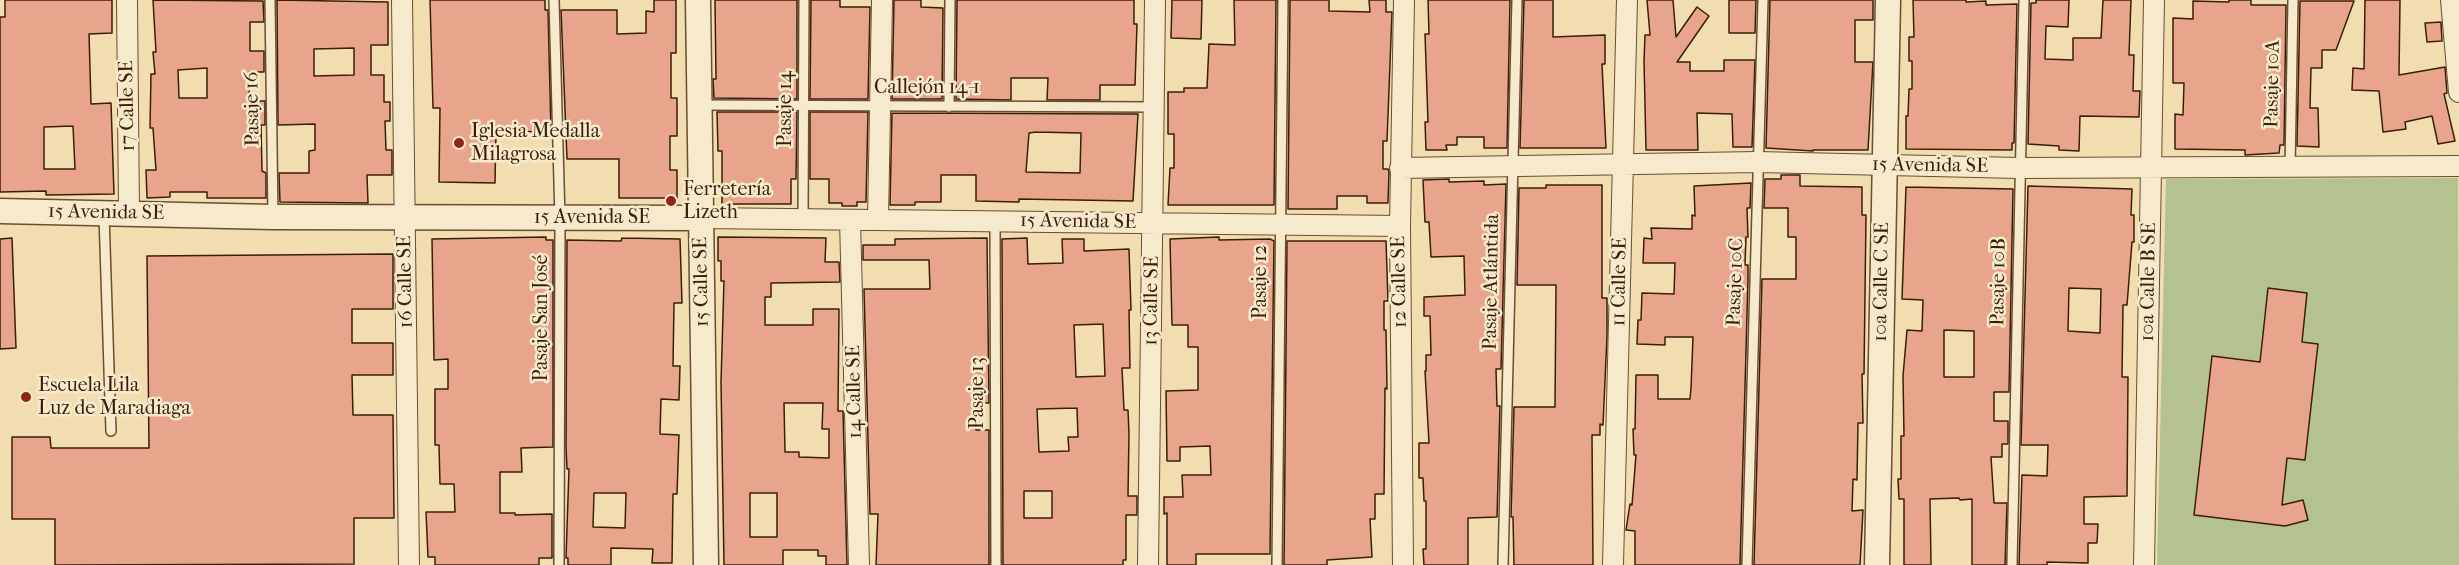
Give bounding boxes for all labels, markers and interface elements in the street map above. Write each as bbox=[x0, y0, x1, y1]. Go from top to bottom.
street label: Pasaje 10A bbox=[2260, 40, 2286, 128]
street label: 17 Calle SE bbox=[115, 60, 141, 152]
street label: Pasaje 16 bbox=[240, 71, 266, 147]
street label: Pasaje 14 bbox=[774, 71, 798, 147]
street label: Callejón 14-1 bbox=[874, 76, 980, 100]
place label: Iglesia Medalla Milagrosa bbox=[471, 120, 600, 167]
marker: Iglesia Medalla Milagrosa bbox=[452, 136, 466, 150]
street label: 15 Avenida SE bbox=[1872, 153, 1988, 179]
place label: Ferretería Lizeth bbox=[683, 178, 771, 225]
marker: Ferretería Lizeth bbox=[664, 194, 678, 208]
street label: 15 Avenida SE bbox=[48, 200, 164, 226]
street label: 15 Avenida SE bbox=[534, 206, 650, 230]
street label: 15 Avenida SE bbox=[1020, 209, 1136, 235]
street label: Pasaje Atlántida bbox=[1479, 214, 1505, 350]
street label: 10a Calle C SE bbox=[1869, 222, 1895, 342]
street label: 10a Calle B SE bbox=[2136, 222, 2162, 342]
street label: 16 Calle SE bbox=[393, 236, 419, 328]
street label: 12 Calle SE bbox=[1387, 236, 1413, 328]
street label: 15 Calle SE bbox=[689, 237, 715, 327]
street label: 11 Calle SE bbox=[1607, 237, 1633, 327]
street label: Pasaje 10C bbox=[1722, 237, 1750, 327]
street label: Pasaje 10B bbox=[1986, 238, 2012, 326]
street label: Pasaje 12 bbox=[1249, 245, 1273, 319]
street label: Pasaje San José bbox=[530, 254, 554, 382]
street label: 13 Calle SE bbox=[1139, 256, 1165, 346]
street label: 14 Calle SE bbox=[842, 345, 868, 439]
street label: Pasaje 13 bbox=[966, 357, 990, 429]
place label: Escuela Lila Luz de Maradiaga bbox=[38, 374, 191, 421]
marker: Escuela Lila Luz de Maradiaga bbox=[19, 390, 33, 404]

